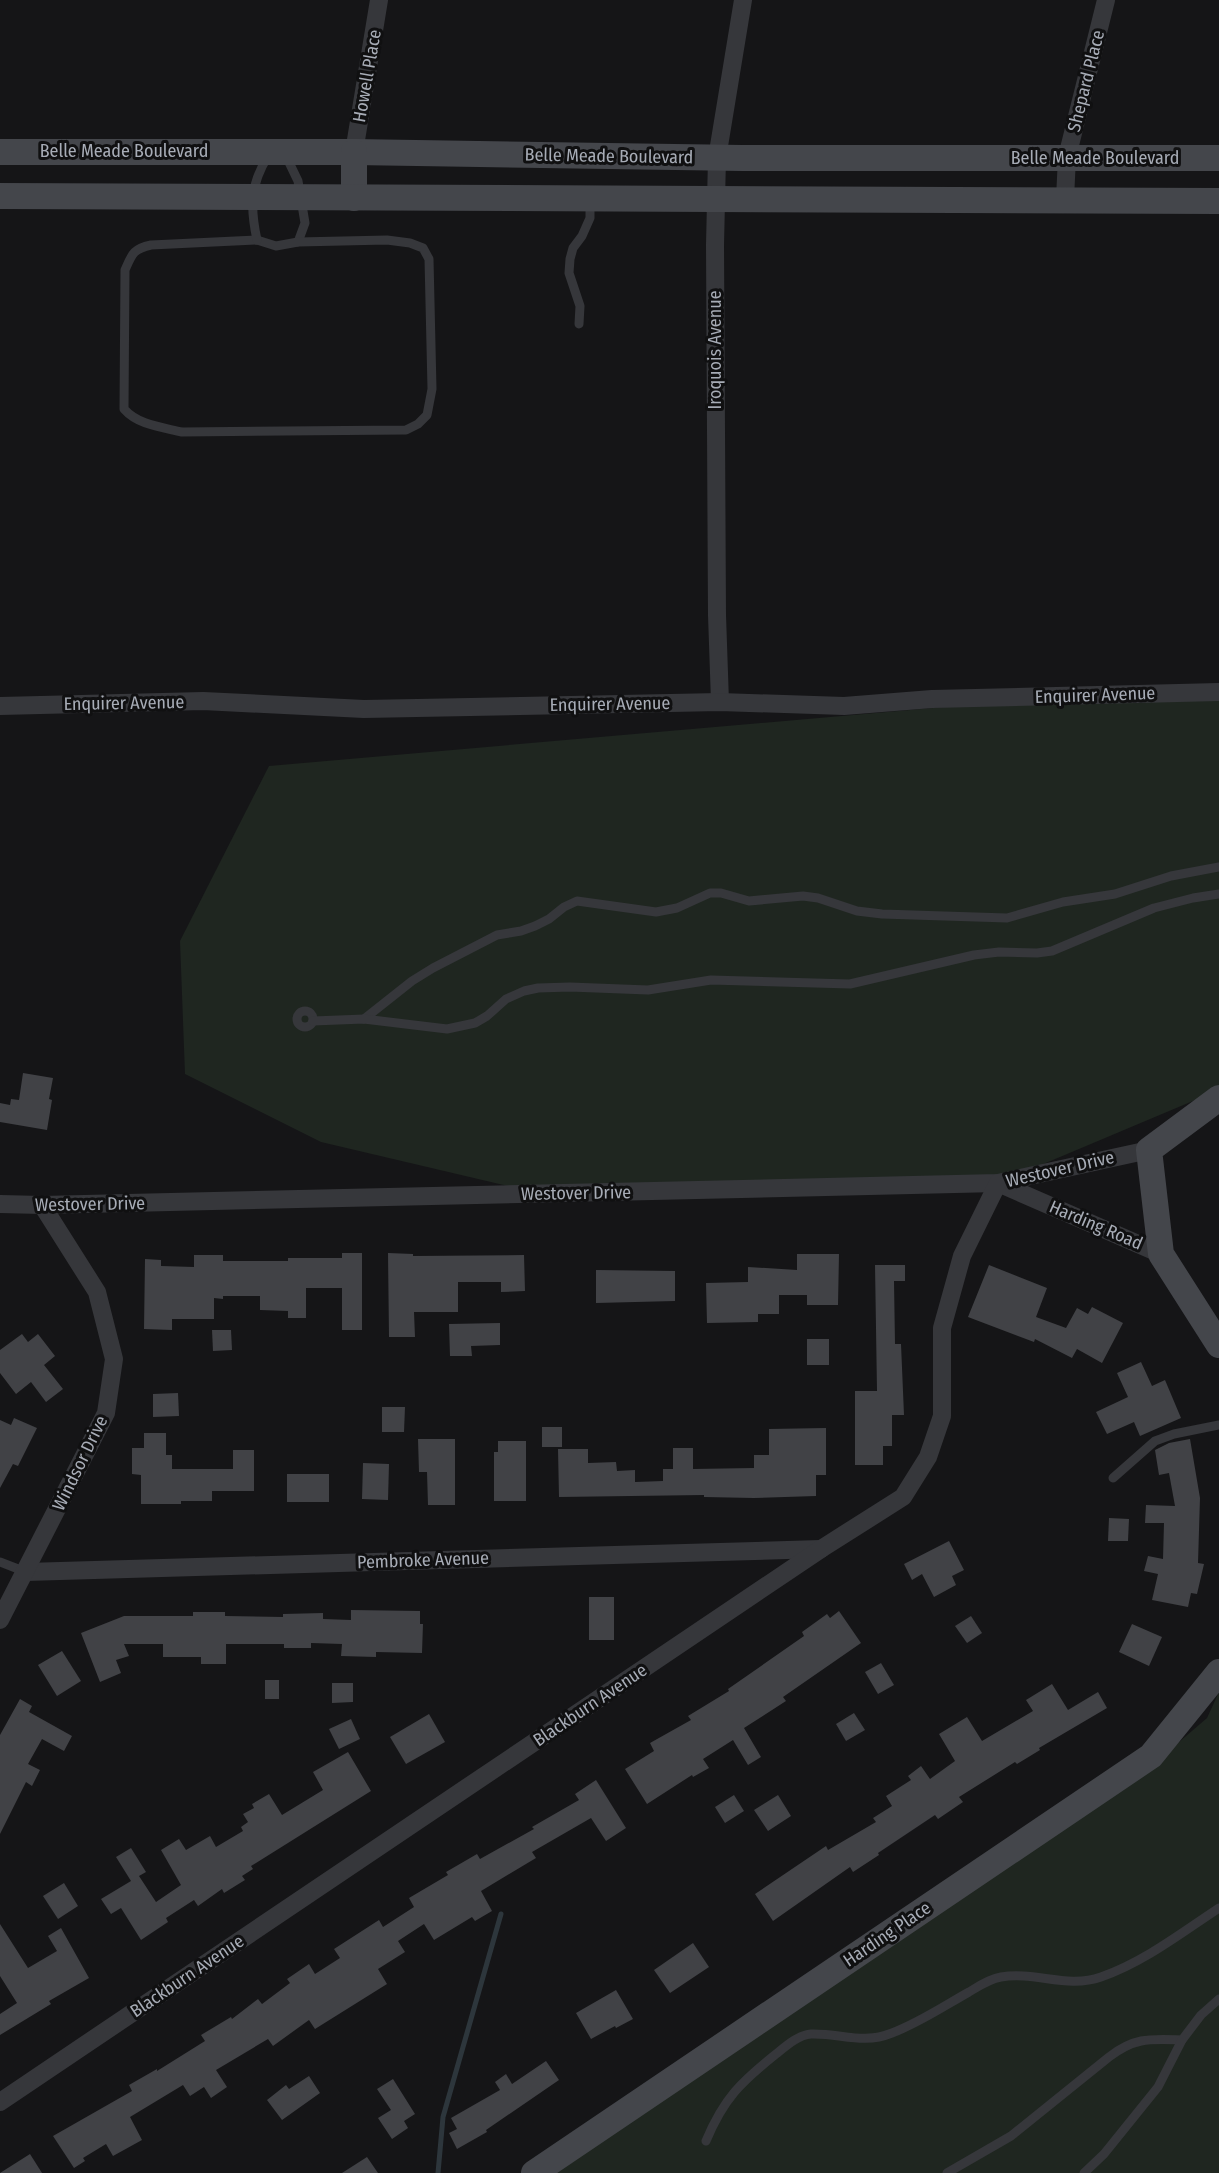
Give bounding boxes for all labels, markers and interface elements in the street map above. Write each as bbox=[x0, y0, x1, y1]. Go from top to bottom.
street label: Howell Place bbox=[348, 28, 386, 124]
street label: Shepard Place bbox=[1063, 28, 1109, 134]
street label: Belle Meade Boulevard bbox=[40, 140, 208, 162]
street label: Belle Meade Boulevard bbox=[525, 144, 693, 168]
street label: Belle Meade Boulevard bbox=[1011, 147, 1179, 169]
street label: Iroquois Avenue bbox=[704, 290, 726, 410]
street label: Enquirer Avenue bbox=[1034, 682, 1156, 708]
street label: Enquirer Avenue bbox=[64, 691, 185, 715]
street label: Enquirer Avenue bbox=[550, 692, 671, 716]
street label: Westover Drive bbox=[1004, 1146, 1116, 1192]
street label: Westover Drive bbox=[521, 1181, 631, 1205]
street label: Westover Drive bbox=[35, 1192, 145, 1216]
street label: Harding Road bbox=[1046, 1195, 1146, 1255]
street label: Windsor Drive bbox=[48, 1412, 112, 1514]
street label: Pembroke Avenue bbox=[357, 1547, 489, 1573]
street label: Blackburn Avenue bbox=[529, 1659, 651, 1751]
street label: Harding Place bbox=[839, 1897, 935, 1971]
street label: Blackburn Avenue bbox=[126, 1930, 248, 2022]

